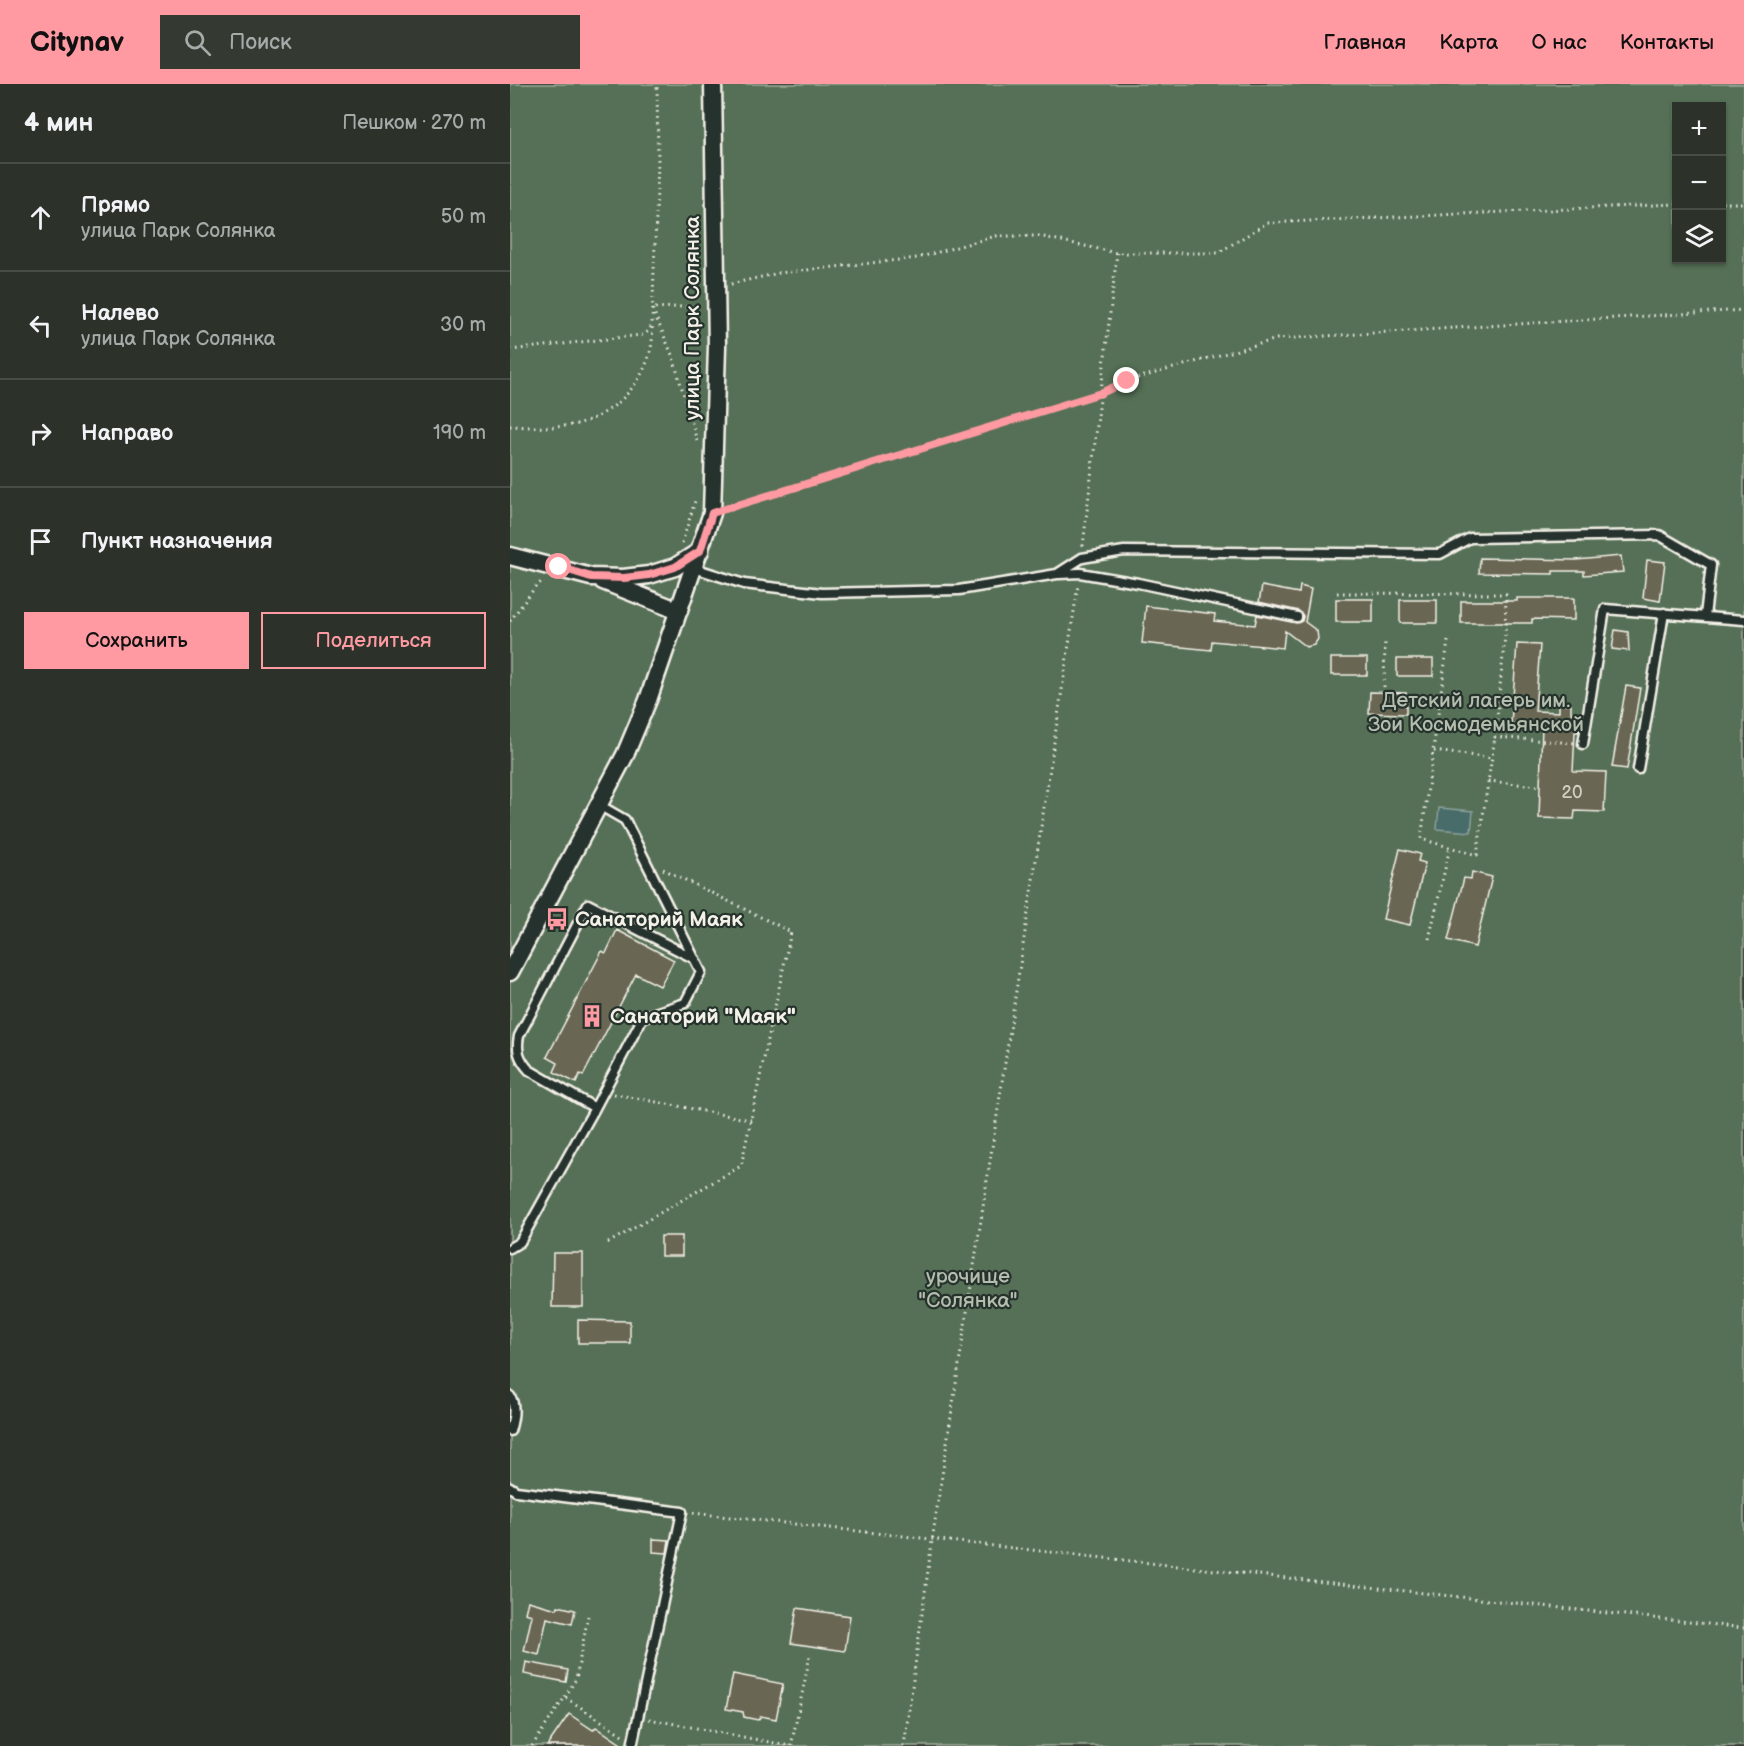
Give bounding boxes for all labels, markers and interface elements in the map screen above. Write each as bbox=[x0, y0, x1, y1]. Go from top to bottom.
search box bbox=[160, 15, 580, 69]
text: Citynav bbox=[30, 26, 124, 59]
icon: search bbox=[181, 26, 214, 59]
text: Поиск bbox=[229, 29, 292, 56]
text: Главная bbox=[1323, 30, 1406, 55]
text: Карта bbox=[1439, 30, 1498, 55]
text: О нас bbox=[1531, 30, 1587, 55]
text: Контакты bbox=[1620, 30, 1714, 55]
map controls bbox=[1672, 102, 1726, 264]
button: + bbox=[1672, 102, 1726, 156]
text: 4 мин bbox=[24, 108, 93, 139]
text: Пешком · 270 m bbox=[342, 111, 486, 135]
button: − bbox=[1672, 156, 1726, 210]
text: Прямо bbox=[81, 192, 150, 219]
icon: ahead bbox=[24, 201, 57, 234]
text: 50 m bbox=[441, 205, 486, 229]
button: layers bbox=[1672, 210, 1726, 264]
street label: улица Парк Солянка bbox=[680, 215, 705, 420]
text: улица Парк Солянка bbox=[81, 219, 276, 243]
text: Налево bbox=[81, 300, 159, 327]
icon: left bbox=[24, 309, 57, 342]
text: 30 m bbox=[440, 313, 486, 337]
text: улица Парк Солянка bbox=[81, 327, 276, 351]
route end bbox=[1113, 367, 1139, 393]
icon: right bbox=[24, 417, 57, 450]
text: Направо bbox=[81, 420, 173, 447]
text: 190 m bbox=[433, 421, 486, 445]
icon: arrive bbox=[24, 525, 57, 558]
text: Пункт назначения bbox=[81, 528, 273, 555]
route start bbox=[545, 553, 571, 579]
button: Сохранить bbox=[24, 612, 249, 669]
button: Поделиться bbox=[261, 612, 486, 669]
park label: Детский лагерь им. Зои Космодемьянской bbox=[1368, 688, 1584, 737]
house number: 20 bbox=[1561, 782, 1583, 803]
bus stop icon: Санаторий Маяк bbox=[544, 906, 570, 932]
place label: Санаторий Маяк bbox=[575, 907, 743, 932]
building icon: Санаторий "Маяк" bbox=[579, 1003, 605, 1029]
place label: Санаторий "Маяк" bbox=[610, 1004, 796, 1029]
park label: урочище "Солянка" bbox=[918, 1264, 1018, 1313]

